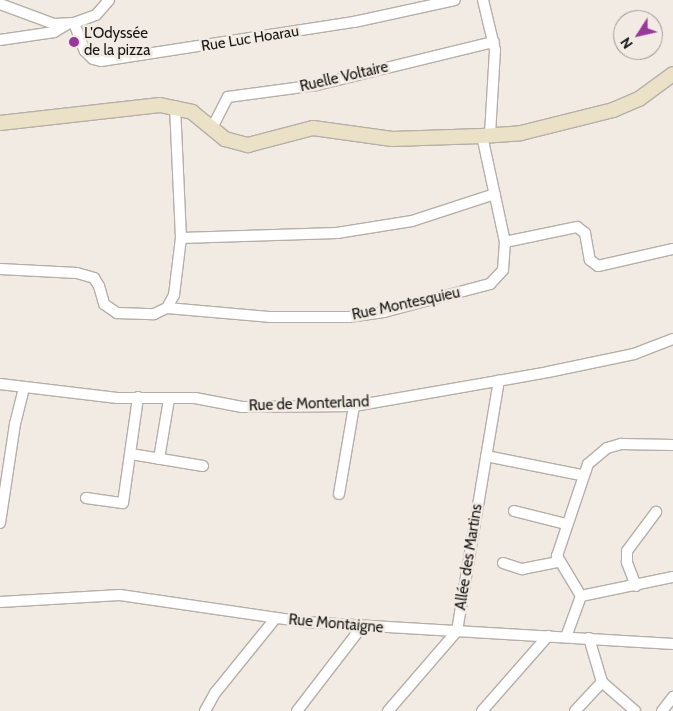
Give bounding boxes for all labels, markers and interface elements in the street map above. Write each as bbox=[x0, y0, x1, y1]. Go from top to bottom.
north arrow bbox=[613, 10, 663, 60]
street label: Rue Luc Hoarau bbox=[200, 22, 300, 56]
place label: L'Odyssée de la pizza bbox=[84, 24, 150, 59]
text: N bbox=[616, 34, 637, 52]
marker: L'Odyssée de la pizza bbox=[68, 36, 80, 48]
street label: Ruelle Voltaire bbox=[298, 58, 390, 96]
street label: Rue Montesquieu bbox=[350, 284, 462, 324]
street label: Rue de Monterland bbox=[248, 393, 370, 415]
street label: Allée des Martins bbox=[452, 503, 486, 611]
street label: Rue Montaigne bbox=[288, 611, 384, 637]

